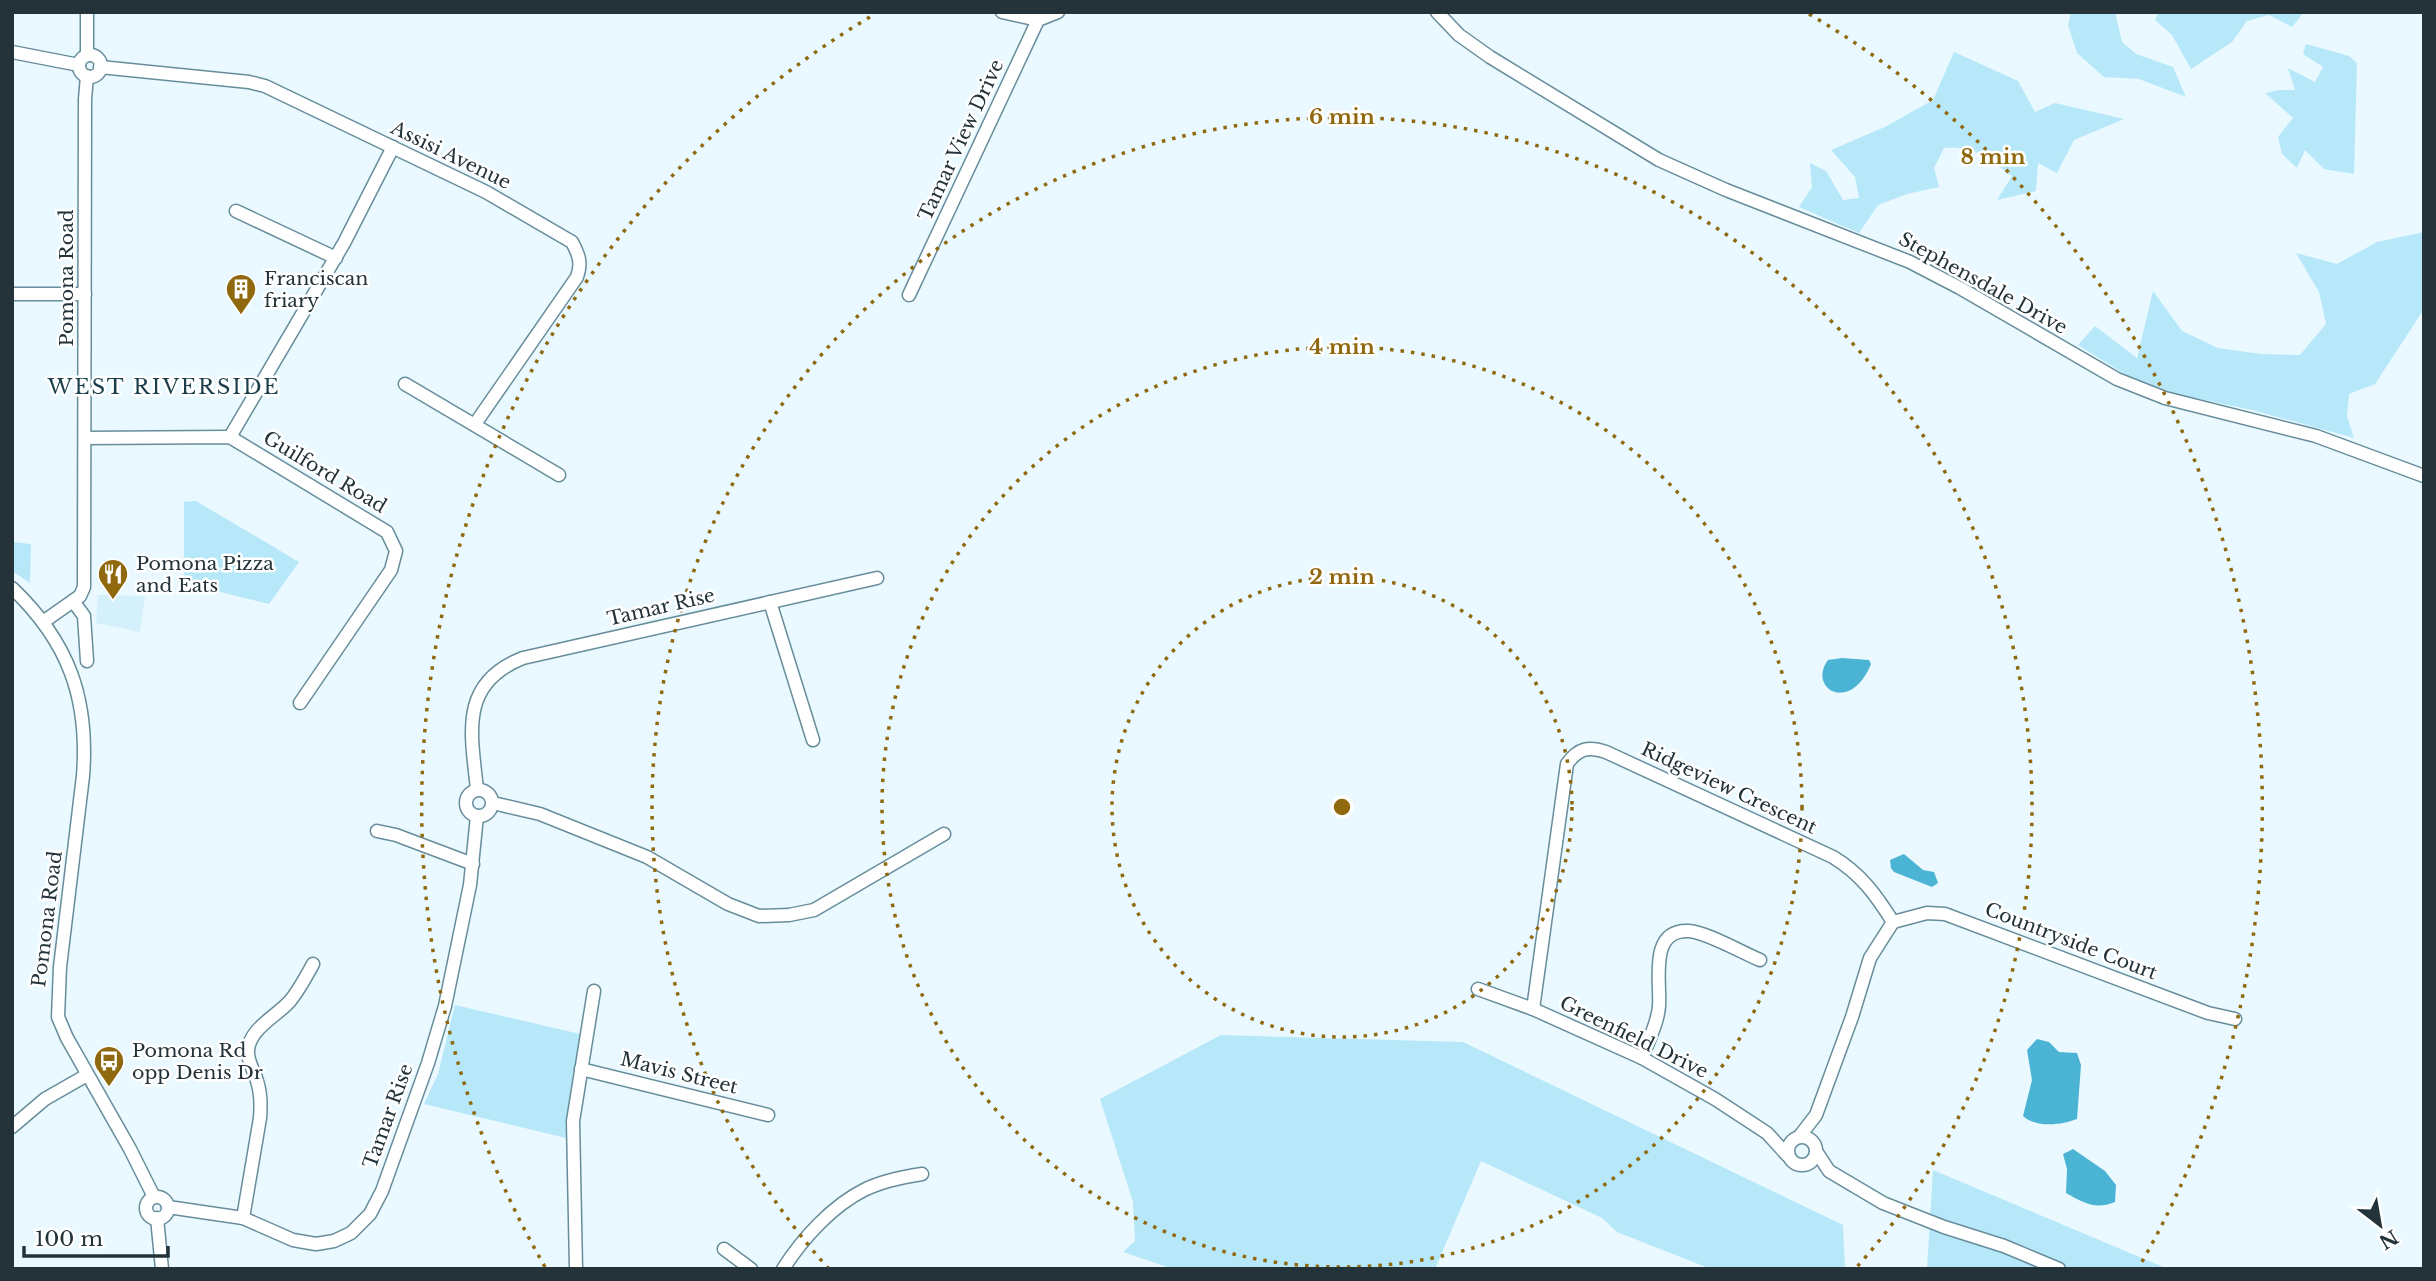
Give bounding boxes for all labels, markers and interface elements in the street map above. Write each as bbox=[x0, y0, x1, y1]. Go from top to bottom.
street label: Tamar View Drive bbox=[914, 56, 1008, 224]
text: 6 min bbox=[1309, 104, 1375, 130]
street label: Assisi Avenue bbox=[386, 116, 515, 194]
text: 8 min bbox=[1961, 144, 2026, 170]
street label: Pomona Road bbox=[55, 209, 78, 347]
street label: Stephensdale Drive bbox=[1895, 227, 2071, 339]
place label: Franciscan friary bbox=[264, 267, 368, 312]
building icon: Franciscan friary bbox=[224, 272, 258, 316]
text: 4 min bbox=[1309, 334, 1375, 360]
district label: WEST RIVERSIDE bbox=[47, 374, 280, 400]
street label: Guilford Road bbox=[259, 426, 391, 518]
place label: Pomona Pizza and Eats bbox=[136, 552, 274, 597]
restaurant icon: Pomona Pizza and Eats bbox=[96, 557, 130, 601]
text: 2 min bbox=[1309, 564, 1375, 590]
street label: Tamar Rise bbox=[605, 583, 717, 631]
street label: Ridgeview Crescent bbox=[1638, 737, 1821, 839]
centre of rings bbox=[1330, 795, 1354, 819]
street label: Pomona Road bbox=[27, 849, 67, 988]
street label: Countryside Court bbox=[1982, 898, 2161, 985]
street label: Greenfield Drive bbox=[1556, 991, 1712, 1083]
place label: Pomona Rd opp Denis Dr bbox=[132, 1039, 263, 1084]
bus stop icon: Pomona Rd opp Denis Dr bbox=[92, 1044, 126, 1088]
street label: Mavis Street bbox=[618, 1047, 741, 1099]
street label: Tamar Rise bbox=[358, 1061, 418, 1171]
north arrow bbox=[2345, 1190, 2415, 1260]
scale bar bbox=[24, 1214, 168, 1258]
text: N bbox=[2375, 1225, 2402, 1254]
text: 100 m bbox=[35, 1226, 103, 1252]

